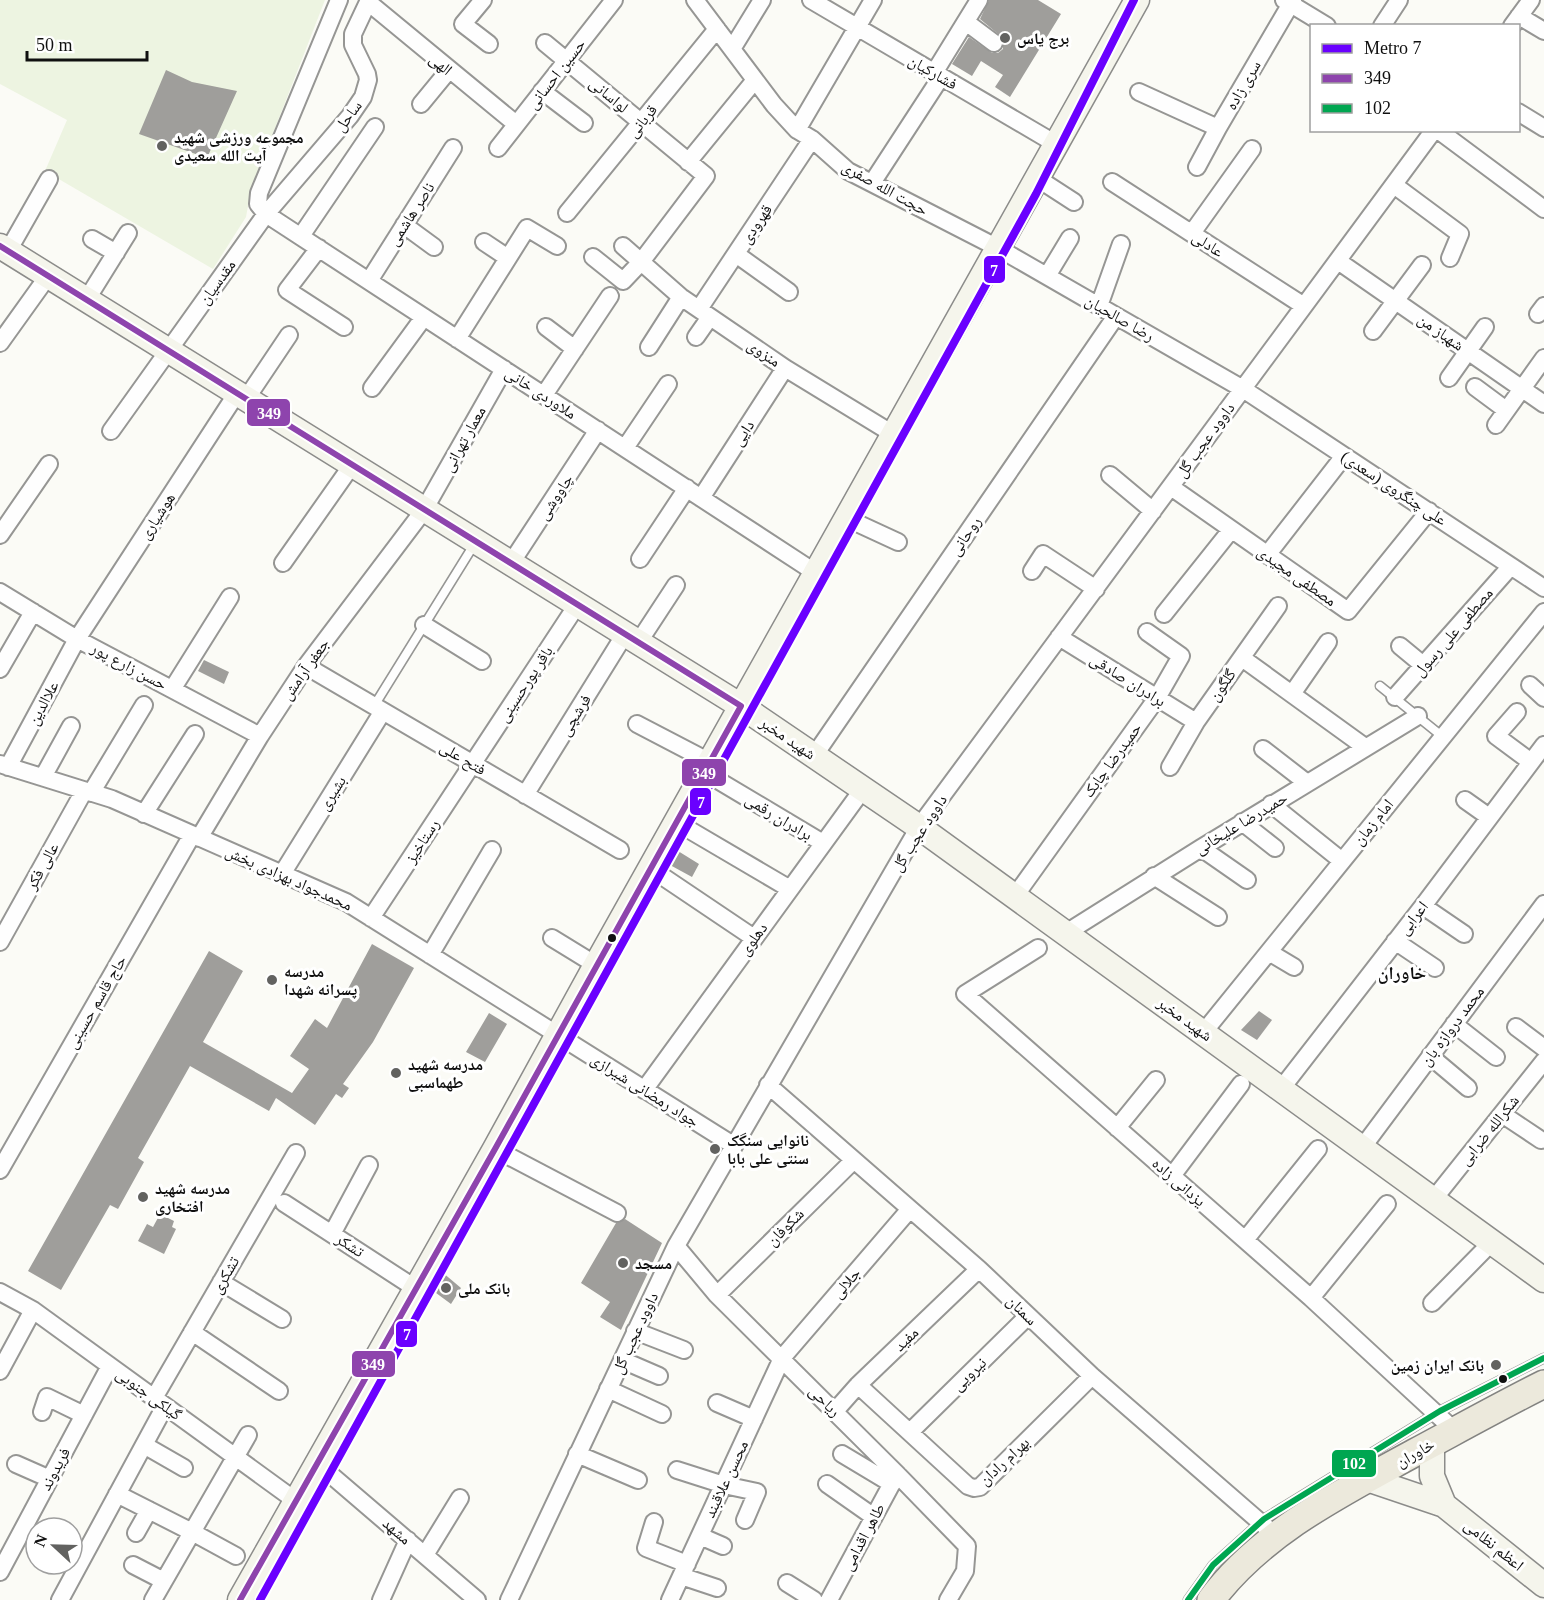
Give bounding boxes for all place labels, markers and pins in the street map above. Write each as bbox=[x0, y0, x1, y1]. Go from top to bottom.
place label: برج یاس bbox=[1017, 30, 1069, 49]
marker: برج یاس bbox=[998, 31, 1012, 45]
place label: مجموعه ورزشی شهید آیت‌ الله سعیدی bbox=[174, 129, 304, 165]
marker: مجموعه ورزشی شهید آیت‌ الله سعیدی bbox=[155, 139, 169, 153]
unlabelled marker bbox=[606, 932, 618, 944]
place label: مدرسه پسرانه شهدا bbox=[284, 963, 357, 999]
marker: مدرسه پسرانه شهدا bbox=[265, 973, 279, 987]
place label: مدرسه شهید طهماسبی bbox=[408, 1056, 483, 1092]
marker: مدرسه شهید طهماسبی bbox=[389, 1066, 403, 1080]
place label: نانوایی سنگک سنتی علی بابا bbox=[727, 1132, 809, 1168]
marker: نانوایی سنگک سنتی علی بابا bbox=[708, 1142, 722, 1156]
place label: مدرسه شهید افتخاری bbox=[155, 1180, 230, 1216]
marker: مدرسه شهید افتخاری bbox=[136, 1190, 150, 1204]
place label: مسجد bbox=[635, 1255, 672, 1272]
marker: مسجد bbox=[616, 1256, 630, 1270]
place label: بانک ملی bbox=[458, 1280, 510, 1298]
marker: بانک ملی bbox=[439, 1281, 453, 1295]
place label: بانک ایران زمین bbox=[1391, 1357, 1484, 1375]
marker: بانک ایران زمین bbox=[1489, 1358, 1503, 1372]
unlabelled marker bbox=[1497, 1373, 1509, 1385]

